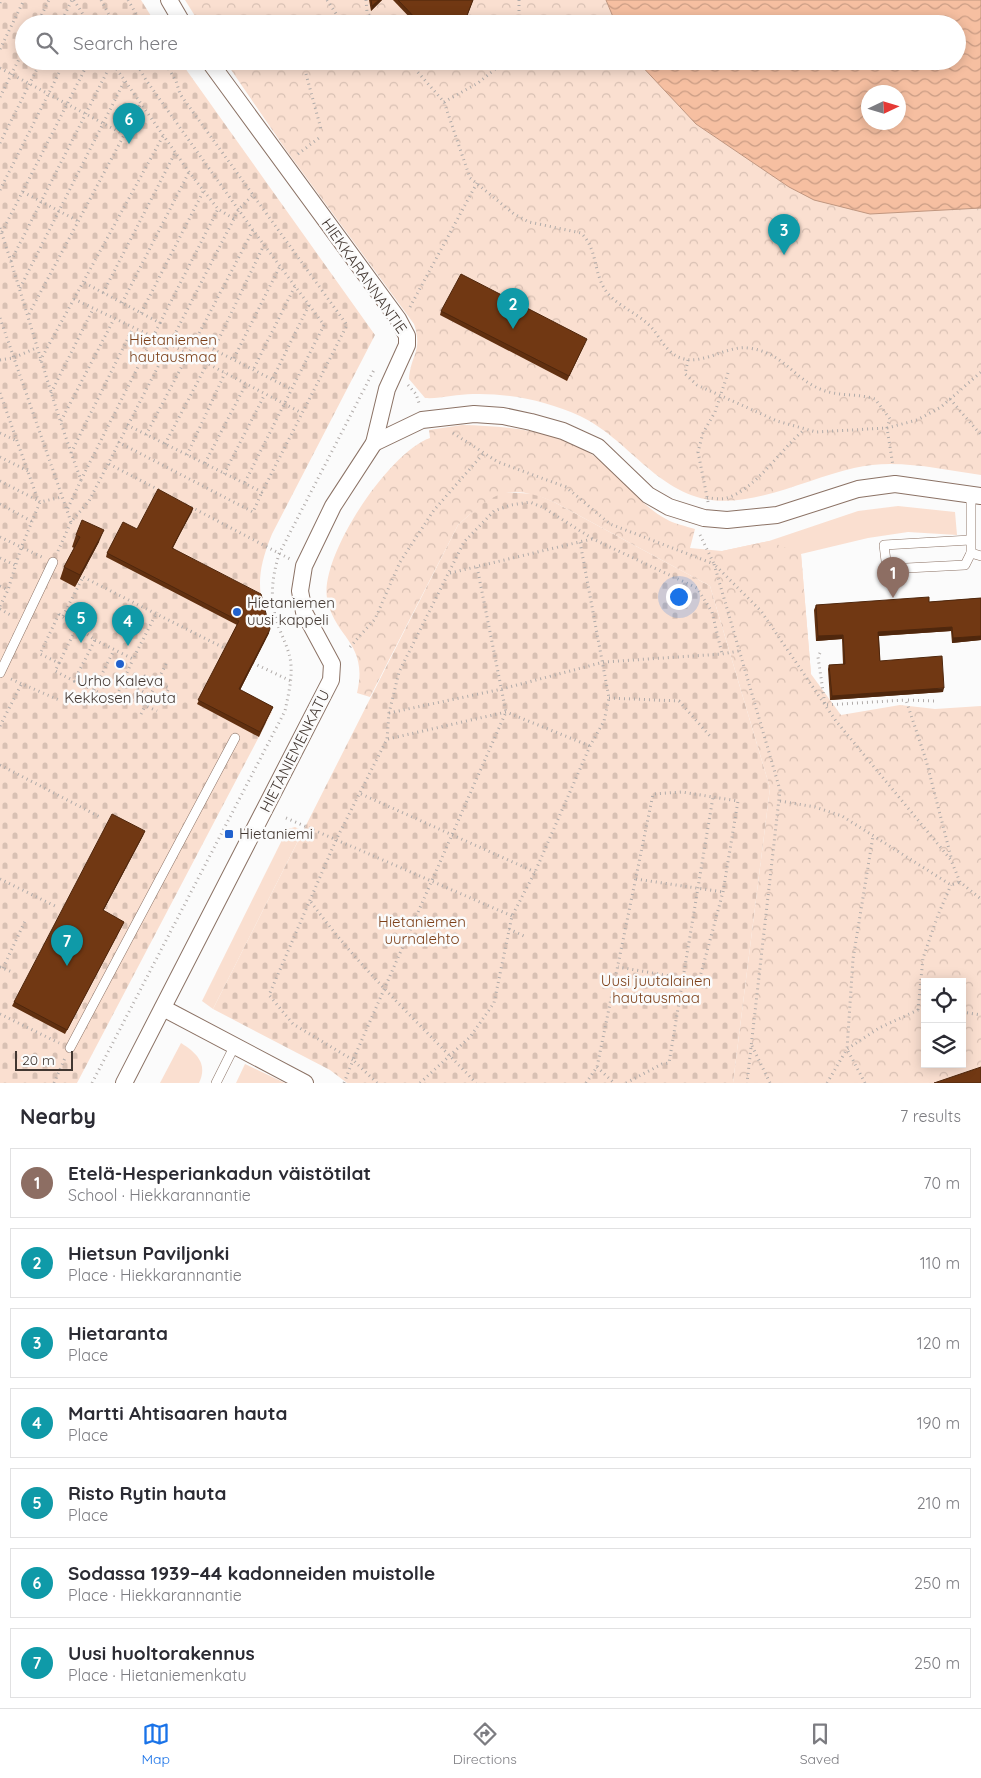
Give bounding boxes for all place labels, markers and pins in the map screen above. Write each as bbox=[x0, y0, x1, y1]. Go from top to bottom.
pin: 6 bbox=[113, 103, 145, 144]
pin: 3 bbox=[768, 214, 800, 255]
pin: 2 bbox=[497, 288, 529, 329]
pin: 1 bbox=[877, 557, 909, 598]
place label: Hietaniemen uusi kappeli bbox=[247, 593, 335, 629]
pin: 5 bbox=[65, 602, 97, 643]
pin: 4 bbox=[112, 605, 144, 646]
marker: Hietaniemen uusi kappeli bbox=[231, 606, 243, 618]
marker: Urho Kaleva Kekkosen hauta bbox=[114, 658, 126, 670]
place label: Urho Kaleva Kekkosen hauta bbox=[64, 671, 176, 707]
place label: Hietaniemi bbox=[239, 824, 313, 843]
marker: Hietaniemi bbox=[223, 828, 235, 840]
pin: 7 bbox=[51, 925, 83, 966]

